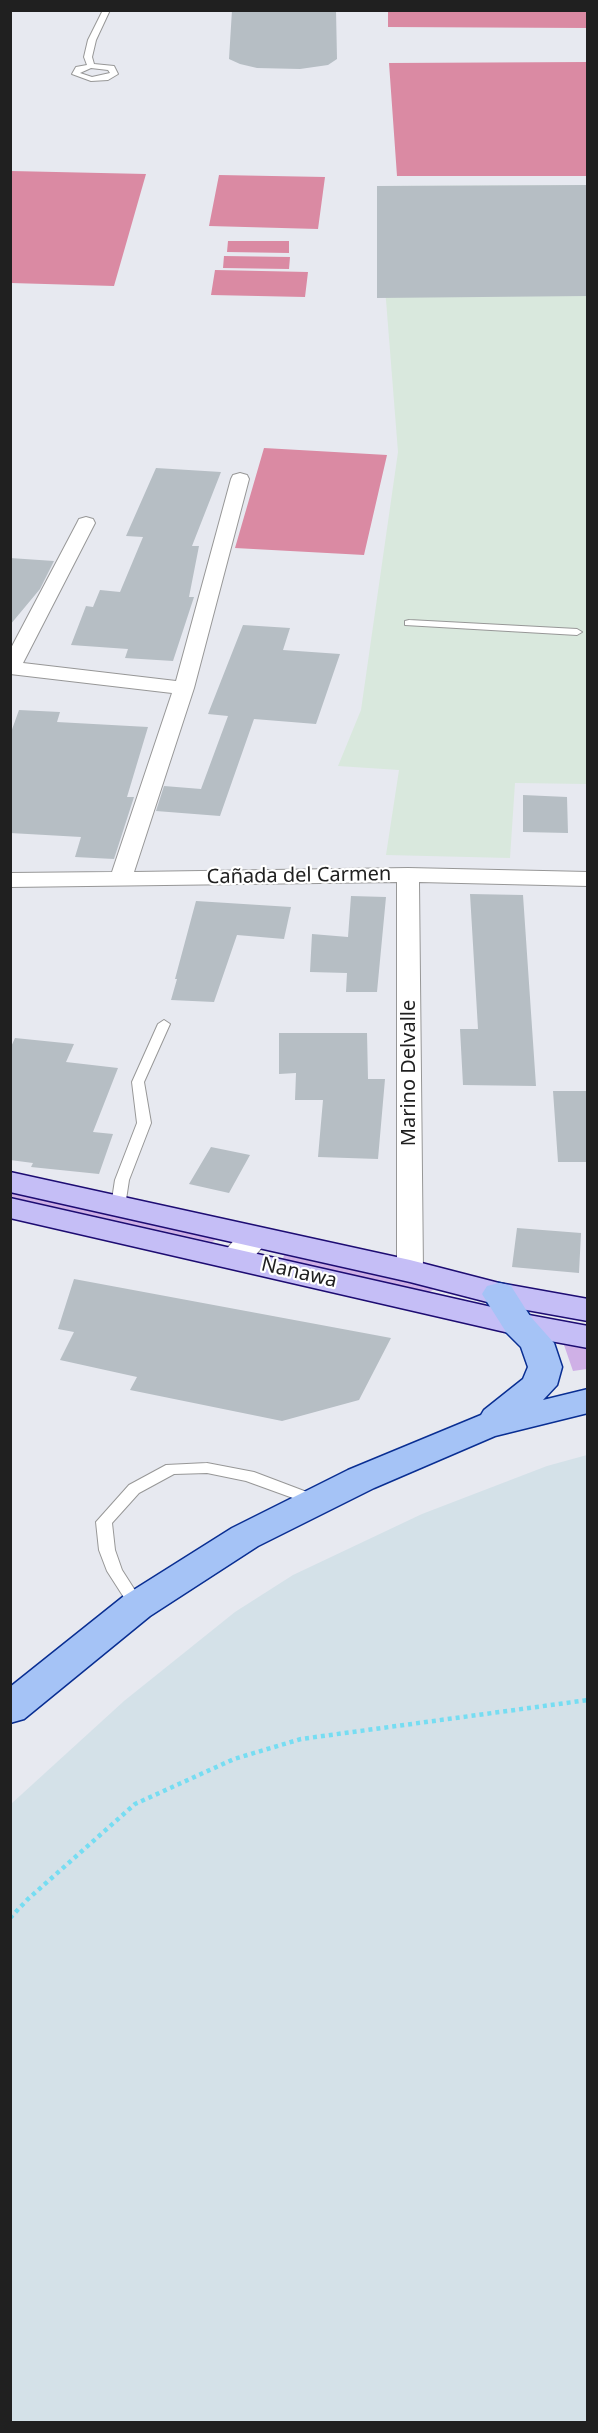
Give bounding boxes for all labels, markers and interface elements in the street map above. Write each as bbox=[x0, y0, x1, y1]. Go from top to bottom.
street label: Cañada del Carmen bbox=[207, 862, 391, 890]
street label: Marino Delvalle bbox=[397, 1000, 421, 1146]
street label: Nanawa bbox=[259, 1253, 339, 1293]

